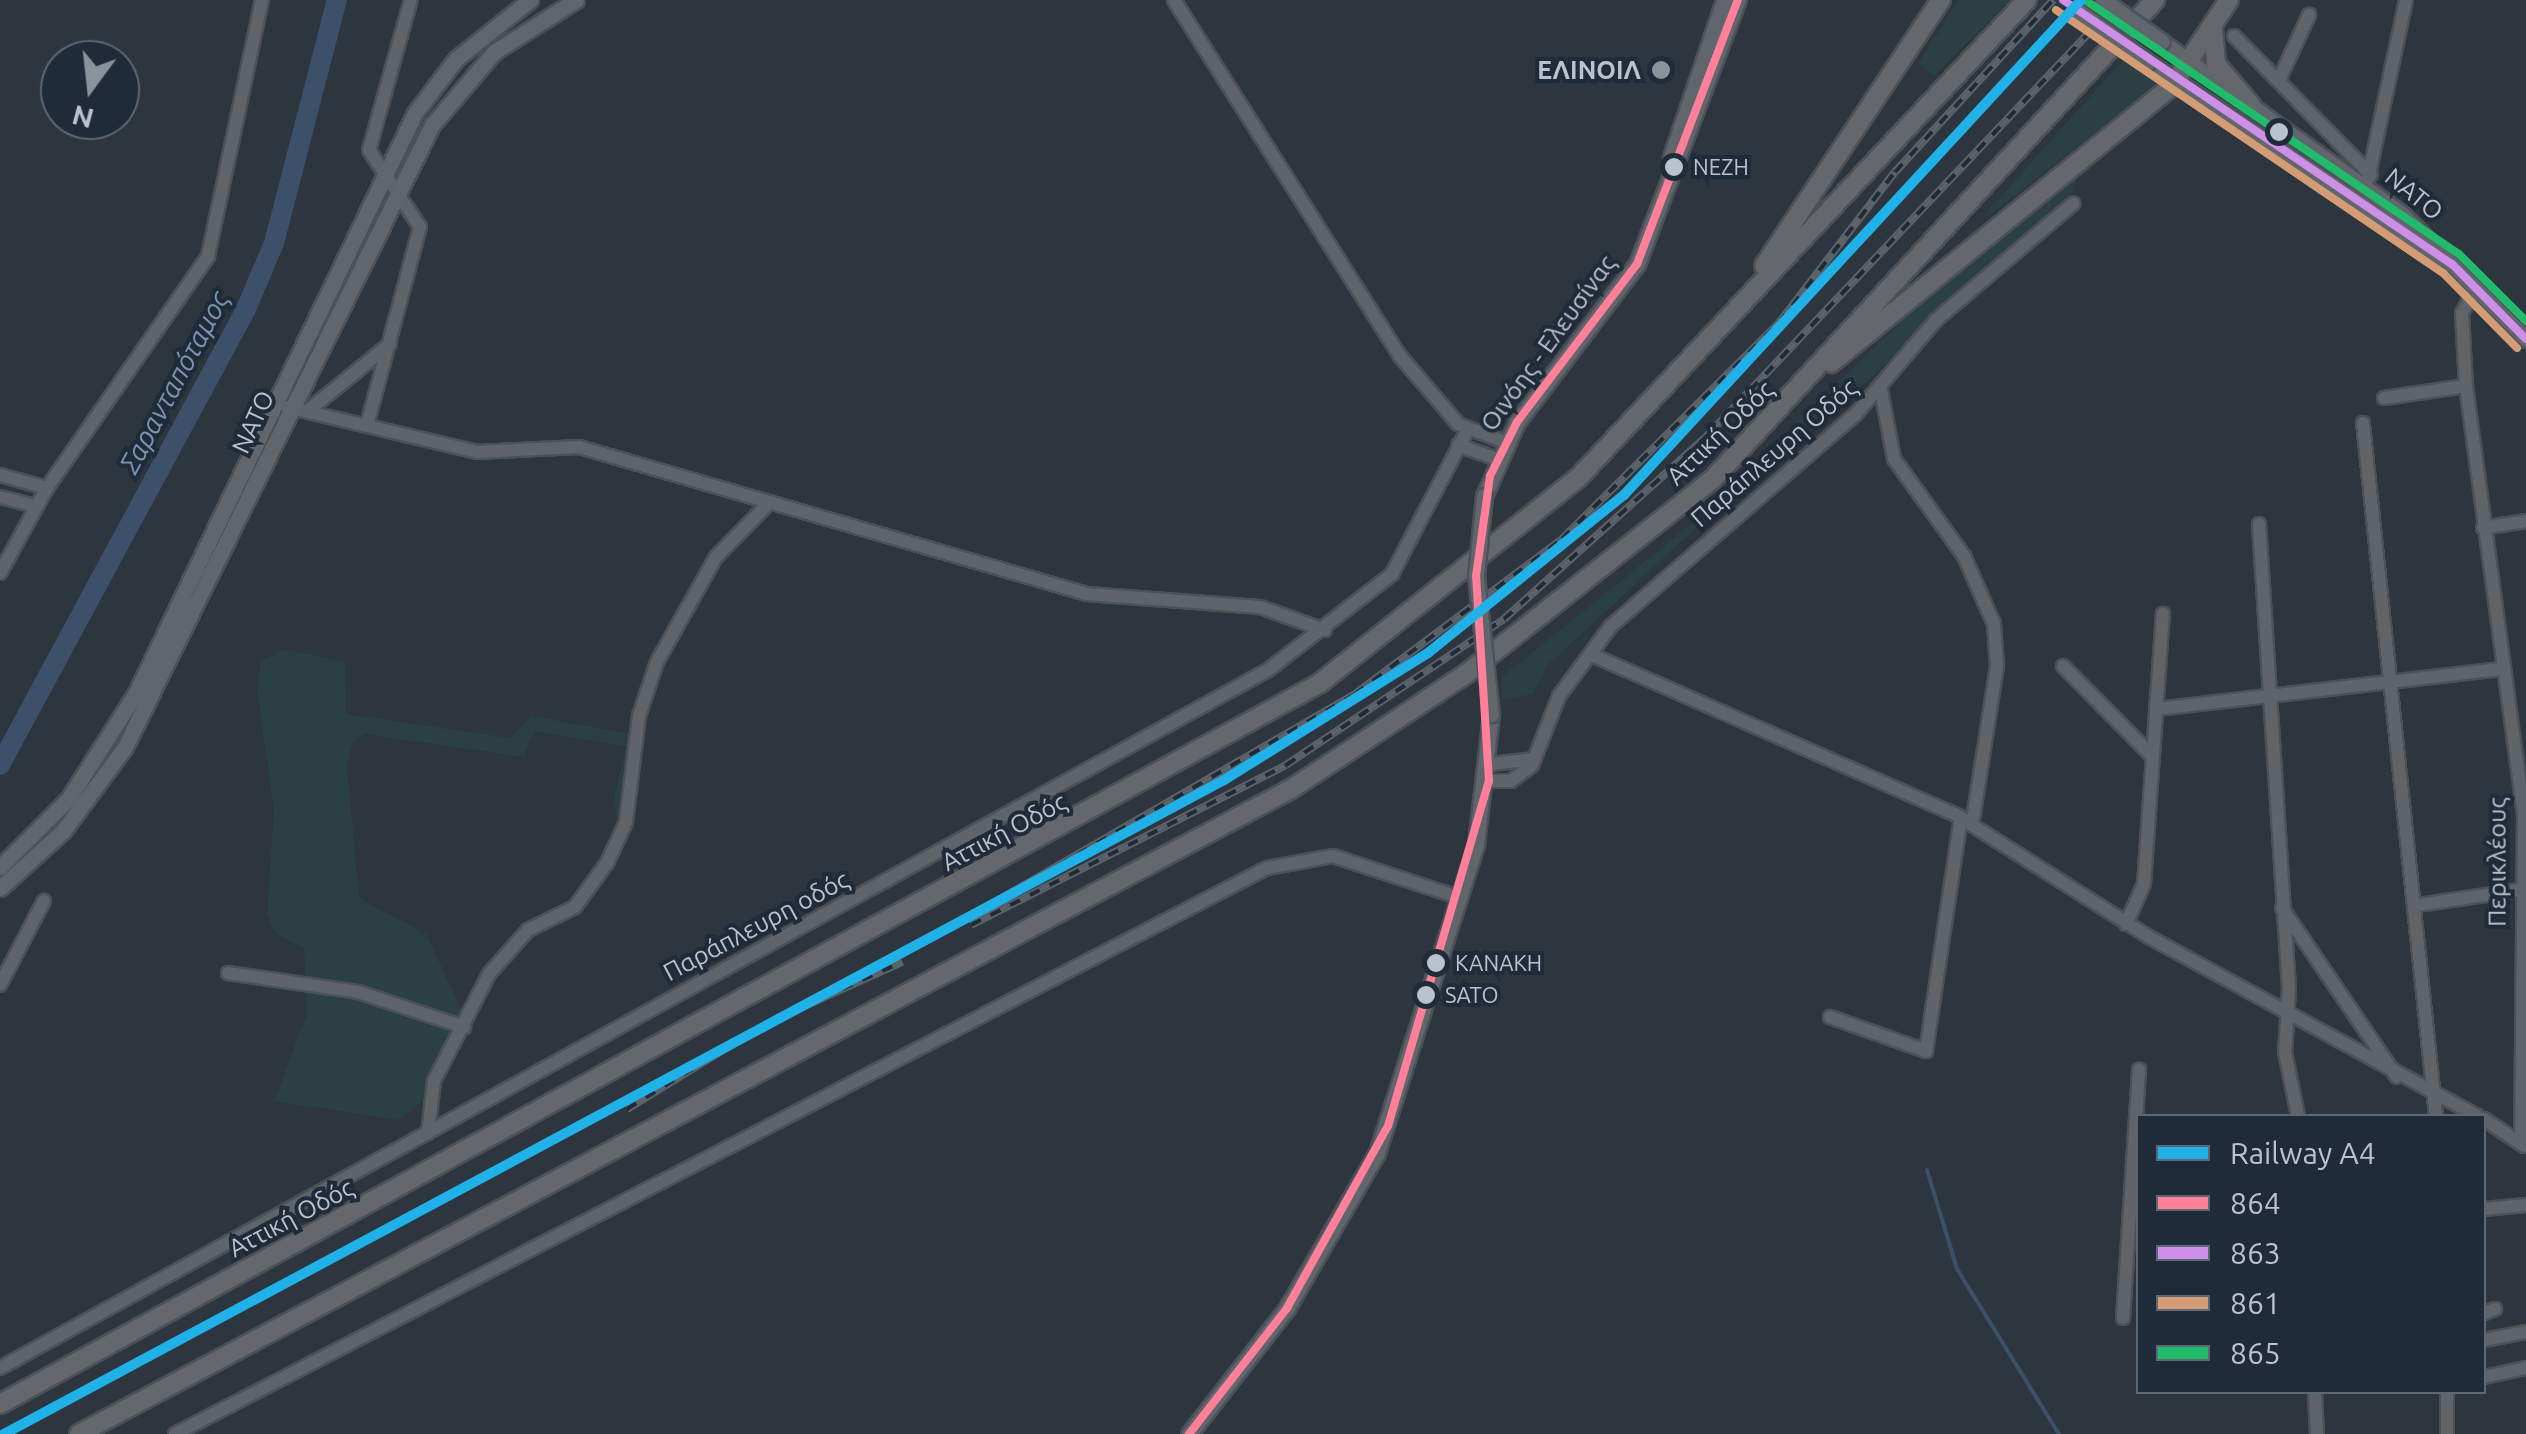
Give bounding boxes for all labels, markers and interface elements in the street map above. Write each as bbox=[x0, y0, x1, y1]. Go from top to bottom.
north arrow bbox=[40, 40, 140, 140]
place label: ΕΛΙΝΟΙΛ bbox=[1537, 55, 1641, 85]
marker: ΕΛΙΝΟΙΛ bbox=[1650, 59, 1672, 81]
text: N bbox=[69, 100, 97, 135]
unlabelled marker bbox=[2269, 122, 2289, 142]
place label: ΝΕΖΗ bbox=[1693, 154, 1749, 180]
marker: ΝΕΖΗ bbox=[1664, 157, 1684, 177]
street label: ΝΑΤΟ bbox=[2379, 162, 2449, 226]
street label: Οινόης - Ελευσίνας bbox=[1474, 249, 1622, 437]
water label: Σαρανταπόταμος bbox=[112, 285, 236, 479]
street label: Παράπλευρη Οδός bbox=[1685, 373, 1863, 533]
street label: Αττική Οδός bbox=[1660, 375, 1780, 491]
street label: ΝΑΤΟ bbox=[226, 386, 280, 458]
street label: Αττική Οδός bbox=[936, 787, 1072, 877]
street label: Περικλέους bbox=[2482, 797, 2512, 927]
street label: Παράπλευρη οδός bbox=[658, 865, 854, 987]
place label: ΚΑΝΑΚΗ bbox=[1455, 950, 1542, 976]
marker: ΚΑΝΑΚΗ bbox=[1426, 953, 1446, 973]
place label: SATO bbox=[1445, 982, 1499, 1008]
marker: SATO bbox=[1416, 985, 1436, 1005]
legend bbox=[2136, 1114, 2486, 1394]
text: Railway A4 bbox=[2230, 1136, 2376, 1170]
street label: Αττική Οδός bbox=[223, 1173, 359, 1263]
text: 864 bbox=[2230, 1186, 2281, 1220]
text: 863 bbox=[2230, 1236, 2281, 1270]
text: 861 bbox=[2230, 1286, 2281, 1320]
text: 865 bbox=[2230, 1336, 2281, 1370]

